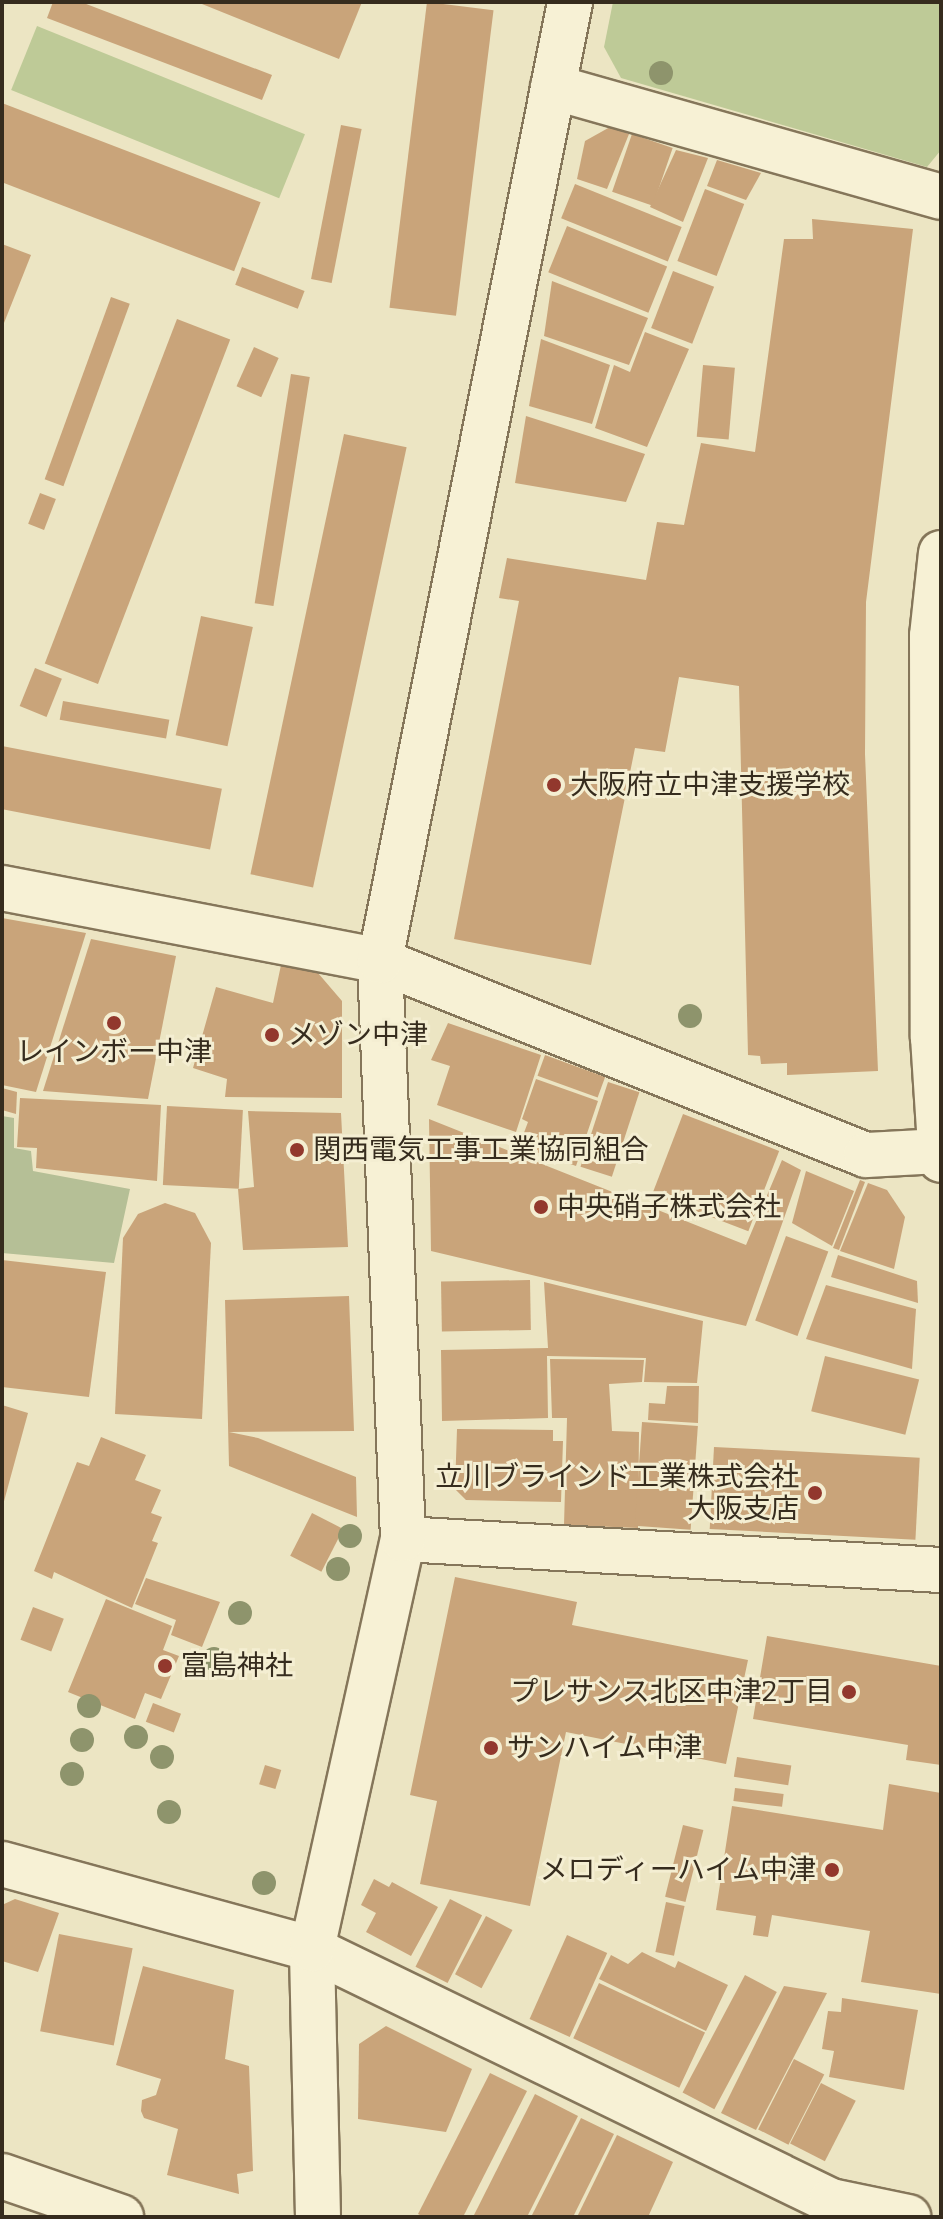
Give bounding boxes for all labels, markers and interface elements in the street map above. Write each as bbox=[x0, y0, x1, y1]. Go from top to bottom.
place label: 大阪府立中津支援学校 bbox=[570, 768, 850, 802]
marker: 大阪府立中津支援学校 bbox=[545, 776, 563, 794]
marker: レインボー中津 bbox=[105, 1014, 123, 1032]
place label: メゾン中津 bbox=[288, 1018, 428, 1052]
marker: メゾン中津 bbox=[263, 1026, 281, 1044]
place label: レインボー中津 bbox=[16, 1035, 212, 1069]
place label: 関西電気工事工業協同組合 bbox=[313, 1133, 649, 1167]
marker: 関西電気工事工業協同組合 bbox=[288, 1141, 306, 1159]
place label: 中央硝子株式会社 bbox=[557, 1190, 781, 1224]
marker: 中央硝子株式会社 bbox=[532, 1198, 550, 1216]
place label: 立川ブラインド工業株式会社 大阪支店 bbox=[435, 1460, 799, 1526]
marker: 立川ブラインド工業株式会社 大阪支店 bbox=[806, 1484, 824, 1502]
place label: 富島神社 bbox=[181, 1649, 293, 1683]
marker: 富島神社 bbox=[156, 1657, 174, 1675]
place label: プレサンス北区中津2丁目 bbox=[510, 1675, 833, 1709]
marker: プレサンス北区中津2丁目 bbox=[840, 1683, 858, 1701]
place label: サンハイム中津 bbox=[507, 1731, 703, 1765]
marker: サンハイム中津 bbox=[482, 1739, 500, 1757]
place label: メロディーハイム中津 bbox=[536, 1853, 816, 1887]
marker: メロディーハイム中津 bbox=[823, 1861, 841, 1879]

